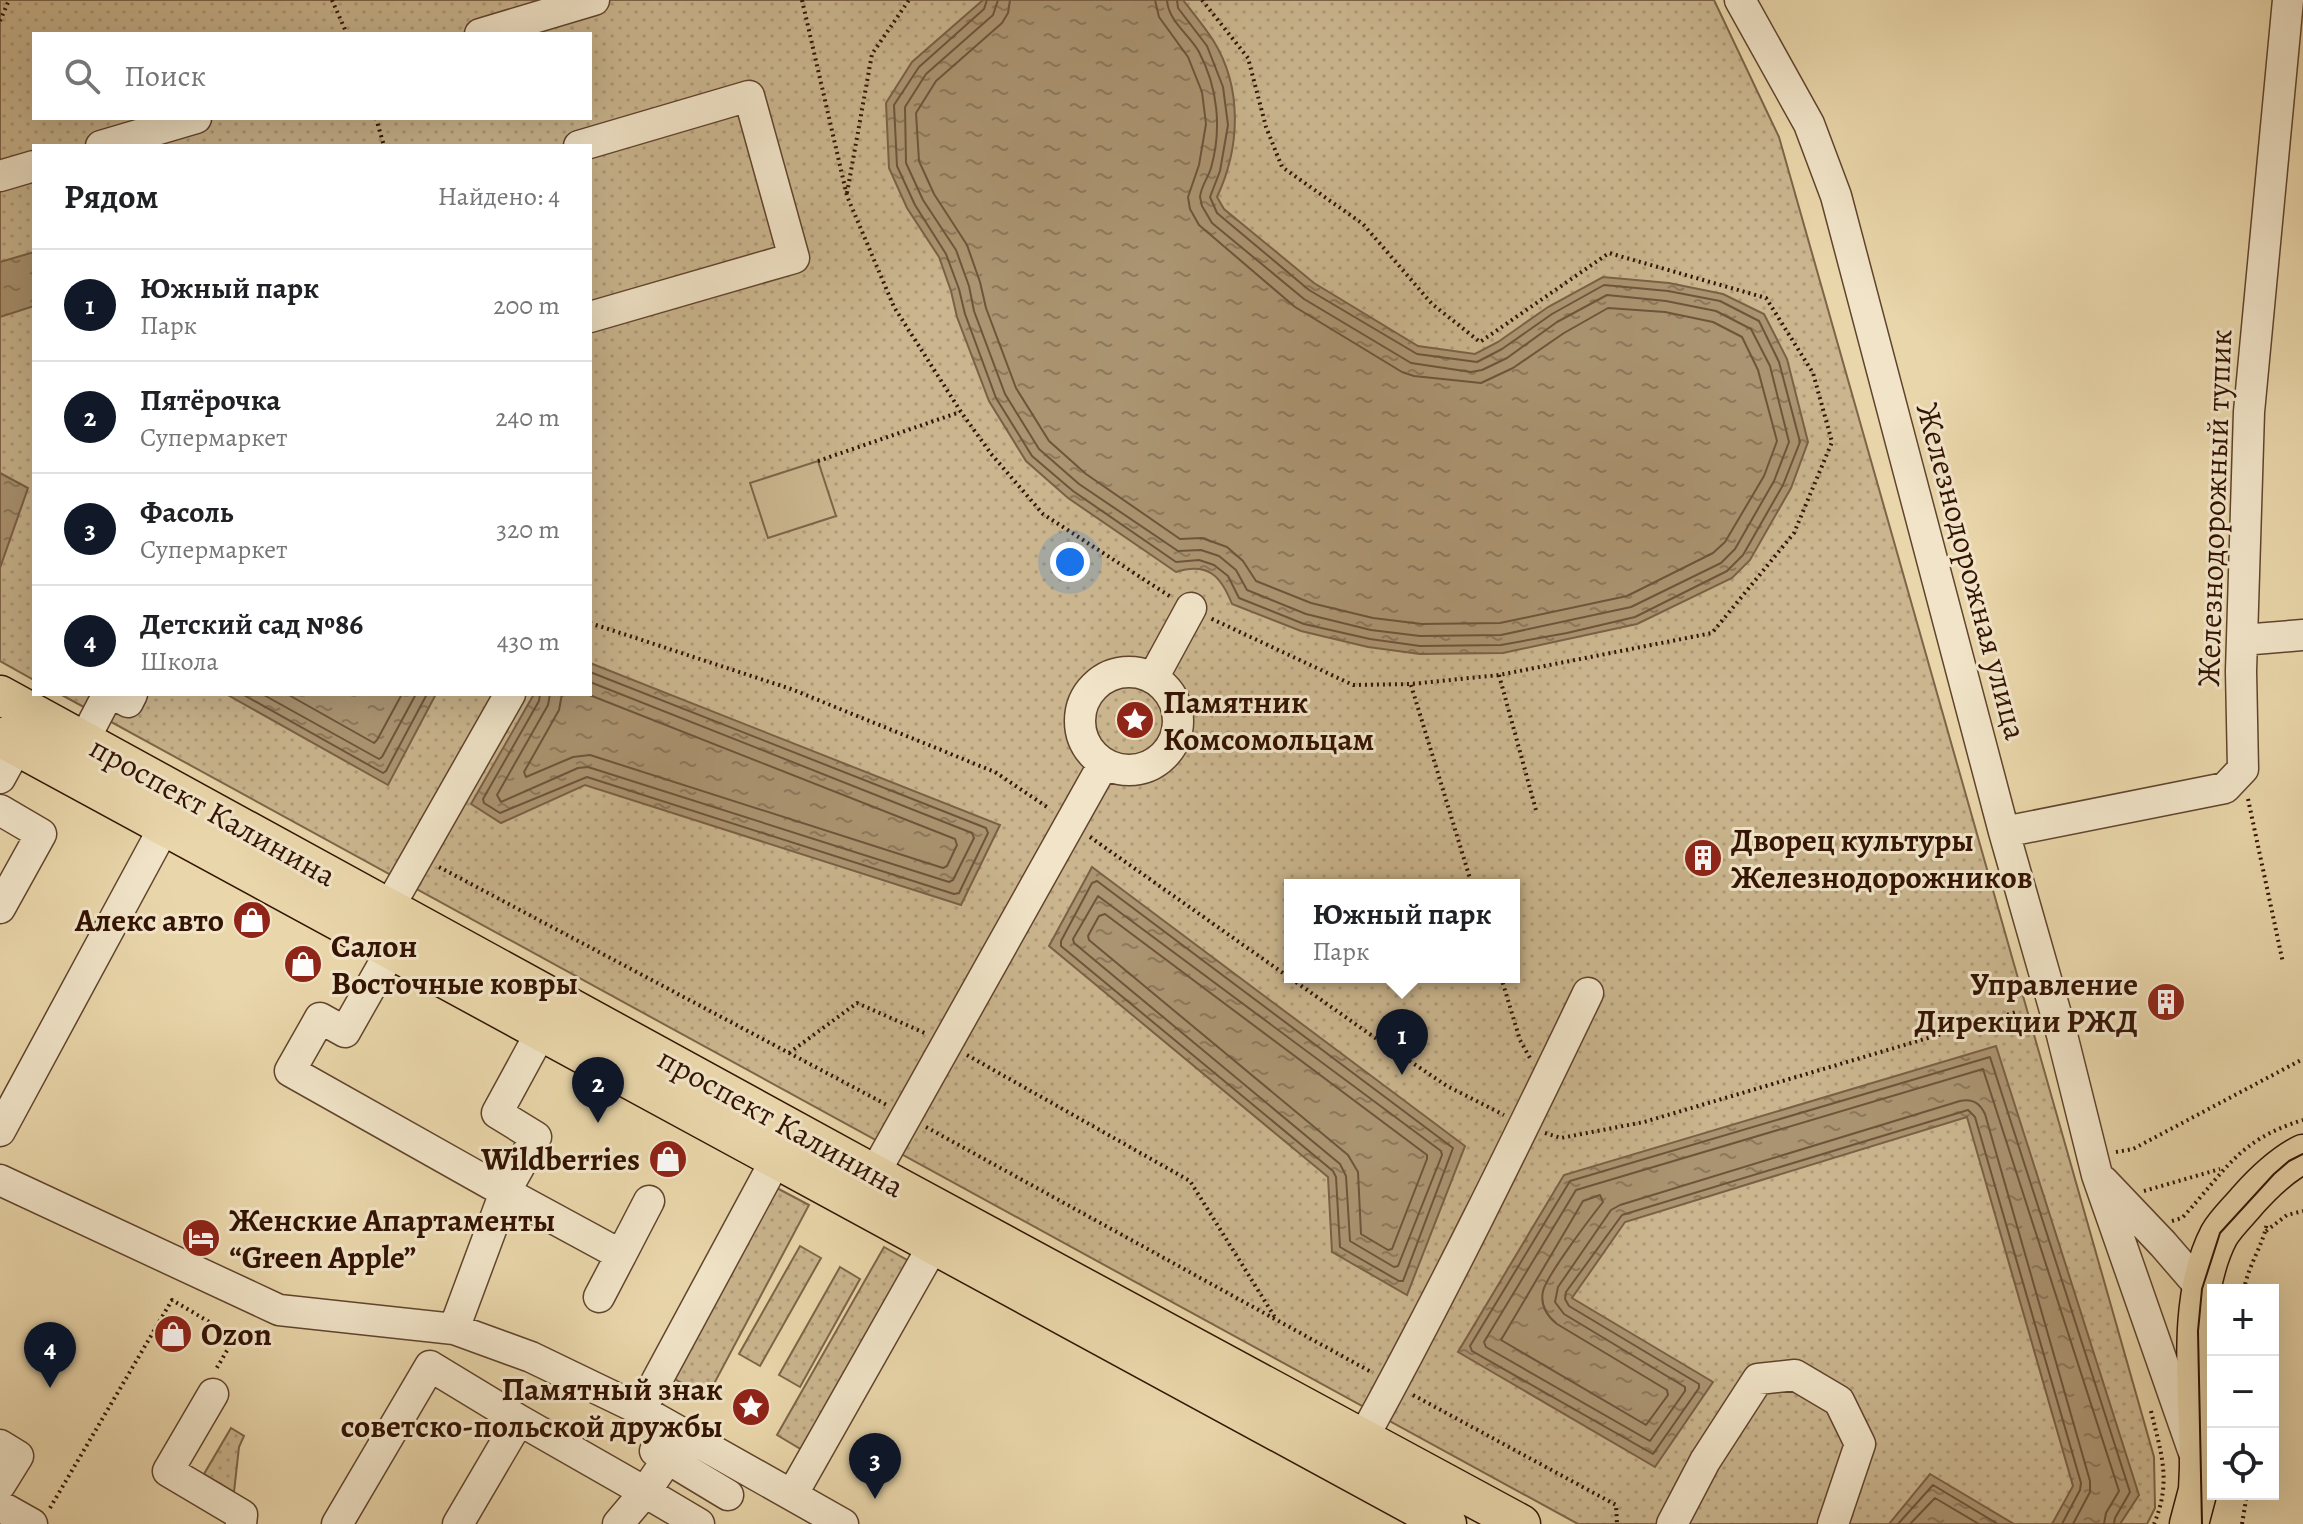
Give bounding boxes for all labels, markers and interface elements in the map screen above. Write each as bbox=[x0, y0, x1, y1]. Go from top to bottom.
search box bbox=[32, 32, 592, 120]
icon: search bbox=[60, 54, 104, 98]
text: Поиск bbox=[124, 56, 206, 96]
text: Рядом bbox=[64, 173, 158, 220]
text: Найдено: 4 bbox=[438, 179, 560, 214]
text: Южный парк bbox=[140, 268, 319, 308]
text: 1 bbox=[85, 288, 95, 323]
text: 200 m bbox=[493, 288, 560, 323]
text: Парк bbox=[140, 308, 197, 343]
street label: Железнодорожный тупик bbox=[2186, 329, 2242, 687]
text: Пятёрочка bbox=[140, 380, 281, 420]
street label: Железнодорожная улица bbox=[1906, 398, 2038, 745]
text: 2 bbox=[84, 400, 96, 435]
text: 240 m bbox=[495, 400, 560, 435]
text: Супермаркет bbox=[140, 420, 288, 455]
text: Фасоль bbox=[140, 492, 233, 532]
text: 3 bbox=[84, 512, 96, 547]
text: 320 m bbox=[496, 512, 560, 547]
text: Супермаркет bbox=[140, 532, 288, 567]
your location bbox=[1050, 542, 1090, 582]
text: Детский сад №86 bbox=[140, 604, 363, 644]
text: 4 bbox=[84, 624, 96, 659]
text: 430 m bbox=[497, 624, 560, 659]
text: Школа bbox=[140, 644, 218, 679]
place label: Памятник Комсомольцам bbox=[1163, 680, 1374, 761]
place icon: Памятник Комсомольцам bbox=[1114, 699, 1156, 741]
street label: проспект Калинина bbox=[82, 725, 344, 897]
place label: Дворец культуры Железнодорожников bbox=[1731, 818, 2032, 899]
building icon: Дворец культуры Железнодорожников bbox=[1682, 837, 1724, 879]
popup bbox=[1284, 879, 1520, 983]
text: Южный парк bbox=[1312, 894, 1492, 934]
place label: Алекс авто bbox=[74, 898, 224, 942]
shop icon: Алекс авто bbox=[231, 899, 273, 941]
place label: Салон Восточные ковры bbox=[331, 924, 578, 1005]
text: Парк bbox=[1312, 934, 1370, 969]
shop icon: Салон Восточные ковры bbox=[282, 943, 324, 985]
place label: Управление Дирекции РЖД bbox=[1915, 962, 2138, 1043]
building icon: Управление Дирекции РЖД bbox=[2145, 981, 2187, 1023]
pin: 1 bbox=[1376, 1009, 1428, 1075]
street label: проспект Калинина bbox=[650, 1036, 912, 1208]
pin: 2 bbox=[572, 1057, 624, 1123]
place label: Wildberries bbox=[480, 1137, 640, 1181]
shop icon: Wildberries bbox=[647, 1138, 689, 1180]
place label: Женские Апартаменты “Green Apple” bbox=[229, 1198, 555, 1279]
hotel icon: Женские Апартаменты “Green Apple” bbox=[180, 1217, 222, 1259]
map controls bbox=[2207, 1284, 2279, 1500]
button: + bbox=[2207, 1284, 2279, 1356]
place label: Ozon bbox=[201, 1312, 272, 1356]
shop icon: Ozon bbox=[152, 1313, 194, 1355]
pin: 4 bbox=[24, 1322, 76, 1388]
button: − bbox=[2207, 1356, 2279, 1428]
place label: Памятный знак советско-польской дружбы bbox=[341, 1367, 723, 1448]
place icon: Памятный знак советско-польской дружбы bbox=[730, 1386, 772, 1428]
button: locate bbox=[2207, 1428, 2279, 1500]
pin: 3 bbox=[849, 1433, 901, 1499]

